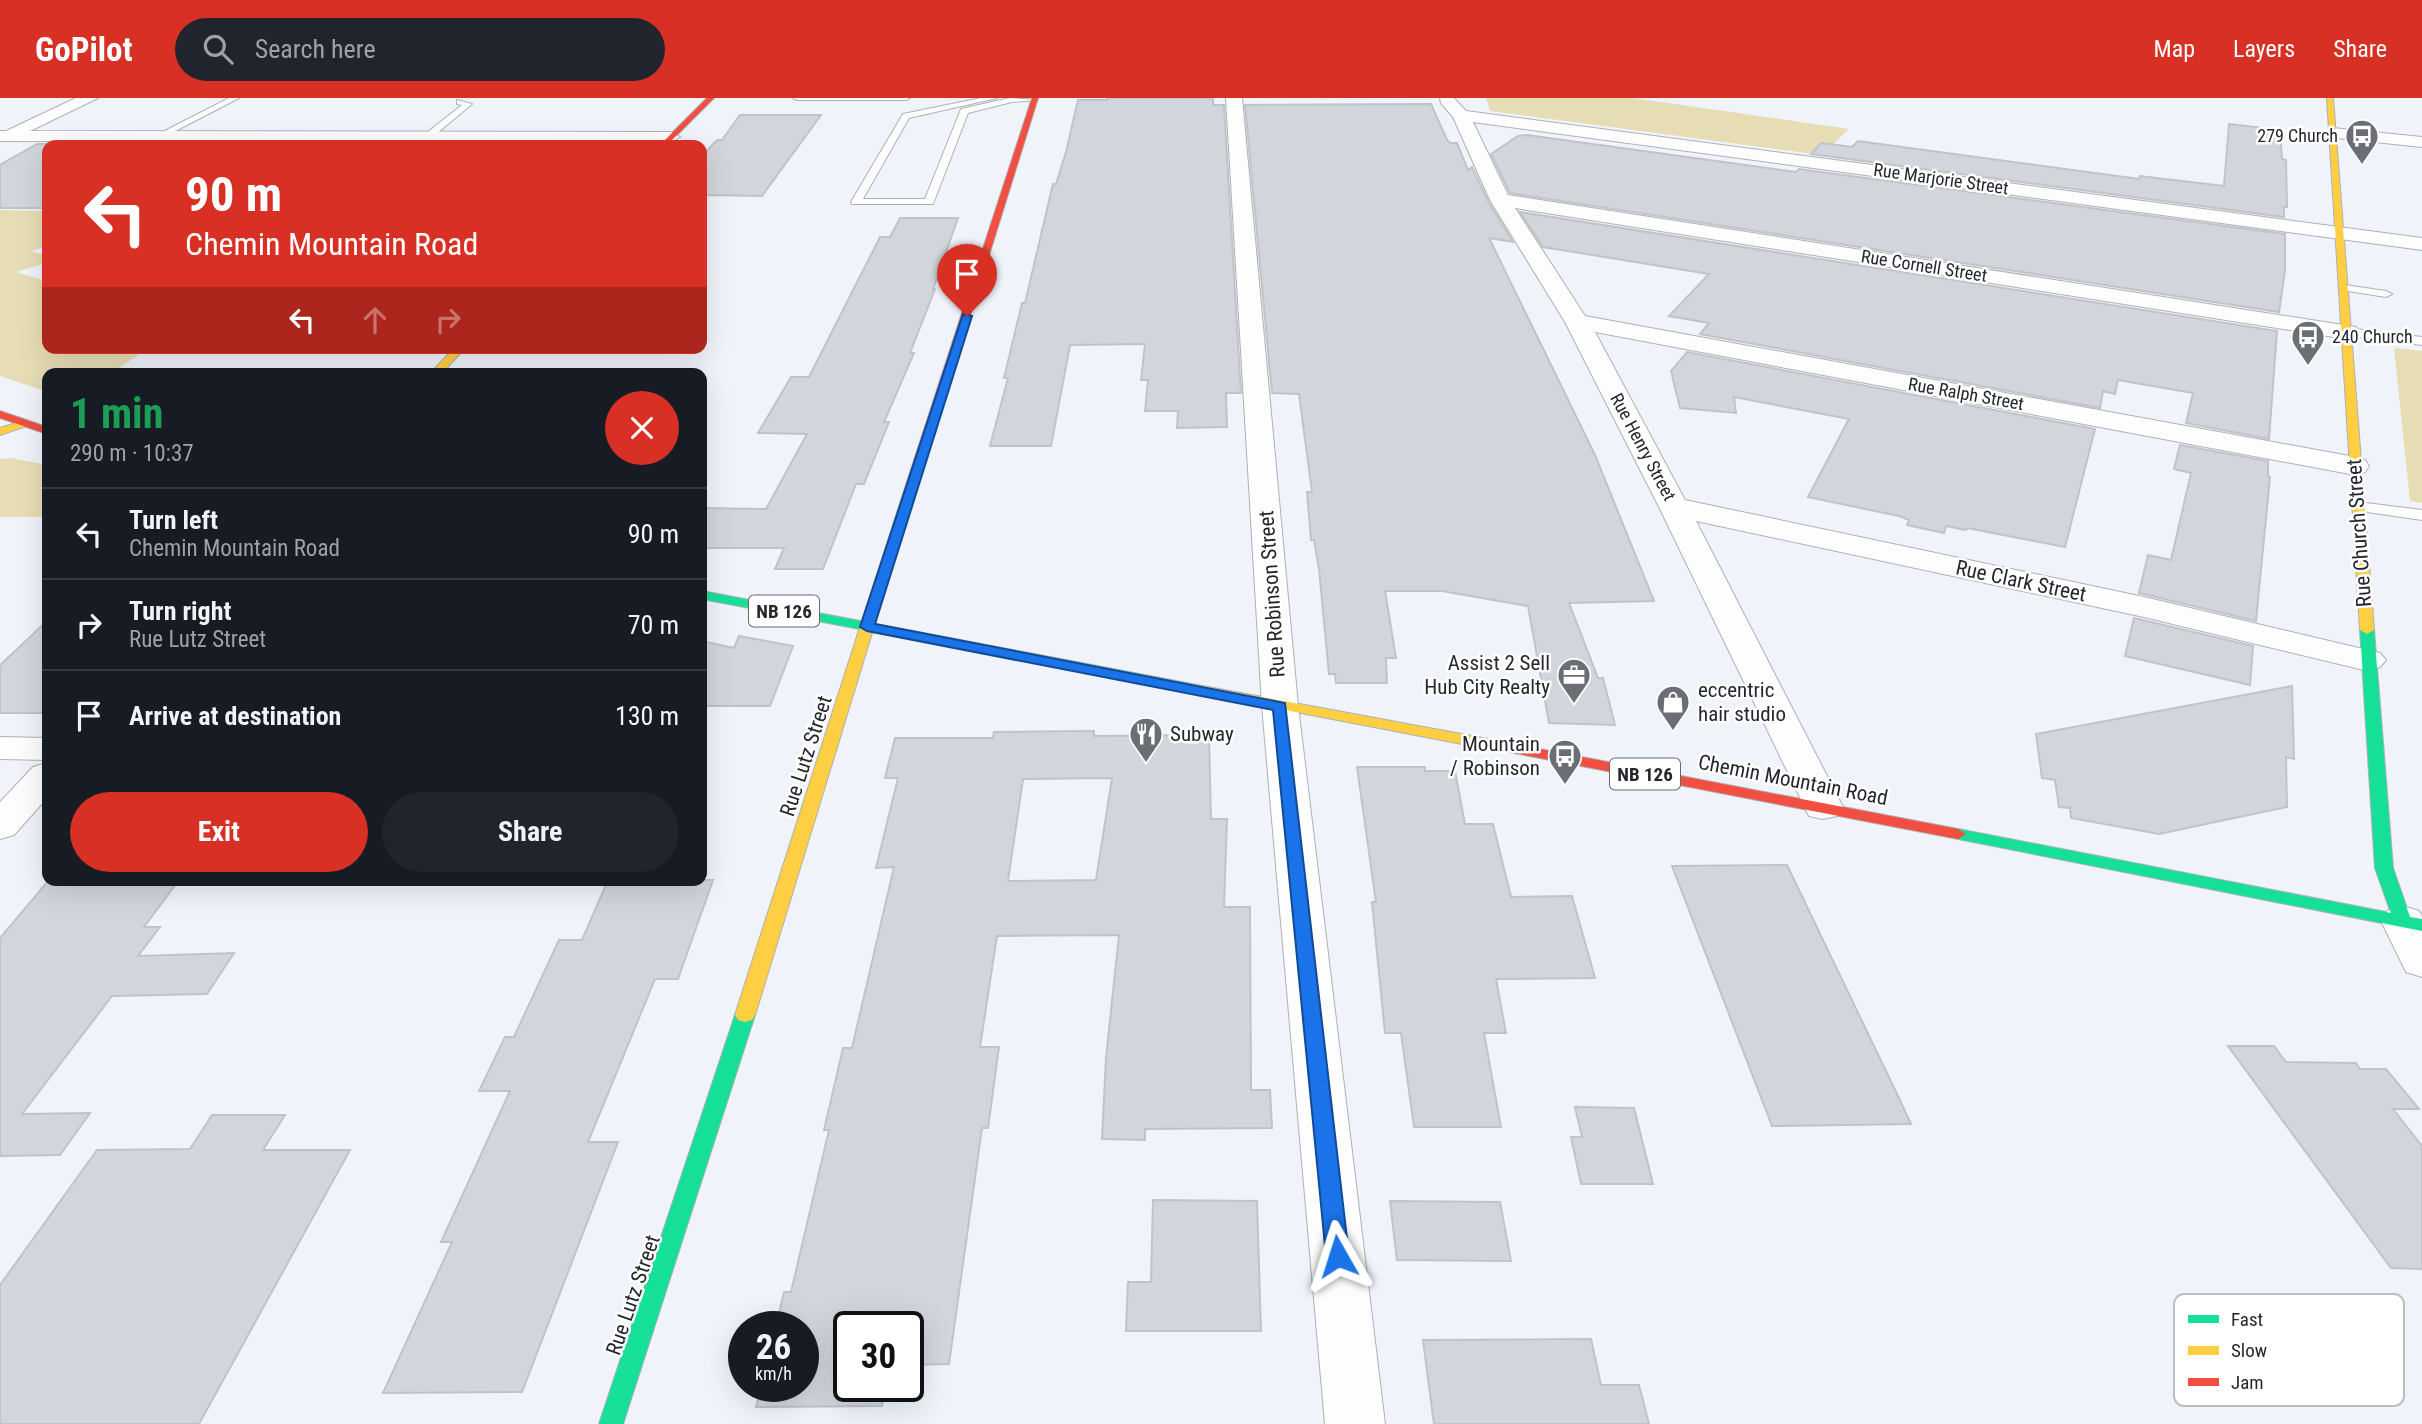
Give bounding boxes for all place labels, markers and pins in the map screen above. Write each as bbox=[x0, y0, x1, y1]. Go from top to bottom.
bus stop icon: 279 Church bbox=[2343, 117, 2381, 166]
place label: 279 Church bbox=[2257, 125, 2338, 146]
pin bbox=[937, 244, 997, 316]
bus stop icon: 240 Church bbox=[2289, 318, 2327, 367]
place label: 240 Church bbox=[2332, 326, 2413, 347]
place label: Assist 2 Sell Hub City Realty bbox=[1424, 651, 1550, 699]
office icon: Assist 2 Sell Hub City Realty bbox=[1555, 656, 1593, 705]
place label: eccentric hair studio bbox=[1698, 678, 1786, 726]
shop icon: eccentric hair studio bbox=[1654, 683, 1692, 732]
restaurant icon: Subway bbox=[1127, 715, 1165, 764]
place label: Subway bbox=[1170, 722, 1234, 746]
place label: Mountain / Robinson bbox=[1450, 732, 1540, 780]
bus stop icon: Mountain / Robinson bbox=[1546, 737, 1584, 786]

